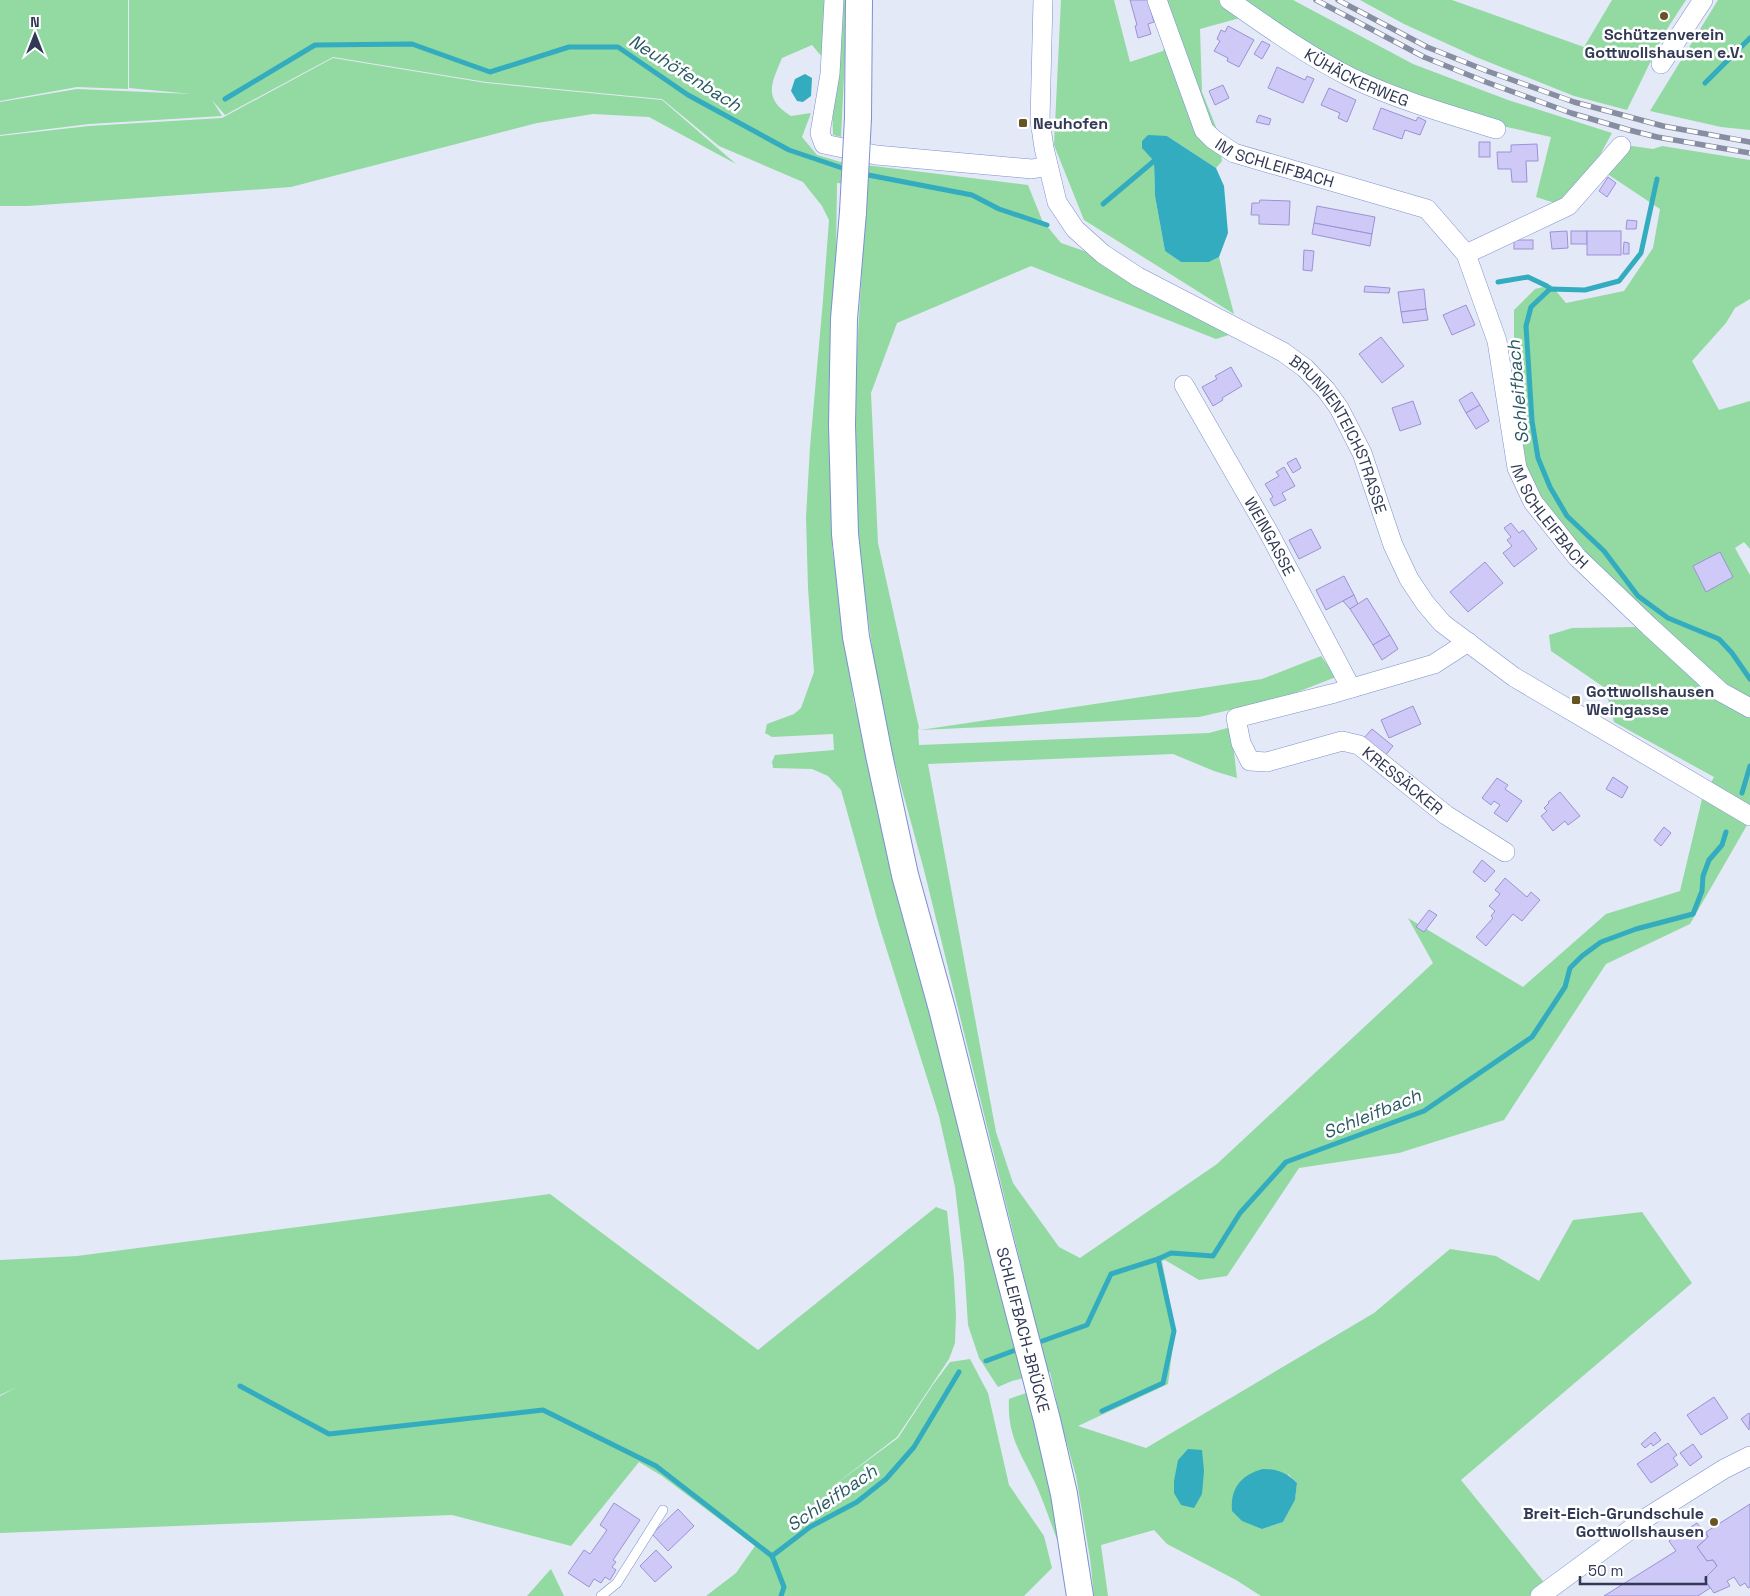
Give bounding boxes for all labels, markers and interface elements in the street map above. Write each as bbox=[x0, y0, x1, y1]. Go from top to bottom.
north arrow bbox=[10, 10, 60, 60]
marker: Schützenverein Gottwollshausen e.V. bbox=[1658, 10, 1670, 22]
text: N bbox=[30, 13, 40, 31]
place label: Schützenverein Gottwollshausen e.V. bbox=[1585, 24, 1743, 63]
water label: Neuhöfenbach bbox=[625, 29, 747, 117]
street label: KÜHÄCKERWEG bbox=[1300, 44, 1412, 111]
place label: Neuhofen bbox=[1033, 113, 1108, 134]
marker: Neuhofen bbox=[1017, 117, 1029, 129]
street label: IM SCHLEIFBACH bbox=[1211, 133, 1336, 192]
water label: Schleifbach bbox=[1501, 338, 1533, 445]
street label: BRUNNENTEICHSTRASSE bbox=[1285, 350, 1392, 516]
street label: IM SCHLEIFBACH bbox=[1506, 463, 1593, 573]
street label: WEINGASSE bbox=[1240, 493, 1300, 579]
place label: Gottwollshausen Weingasse bbox=[1586, 681, 1714, 720]
marker: Gottwollshausen Weingasse bbox=[1570, 694, 1582, 706]
street label: KRESSÄCKER bbox=[1358, 742, 1447, 819]
water label: Schleifbach bbox=[1319, 1083, 1425, 1144]
street label: SCHLEIFBACH-BRÜCKE bbox=[991, 1245, 1055, 1415]
water label: Schleifbach bbox=[782, 1459, 882, 1536]
place label: Breit-Eich-Grundschule Gottwollshausen bbox=[1523, 1503, 1704, 1542]
marker: Breit-Eich-Grundschule Gottwollshausen bbox=[1708, 1516, 1720, 1528]
scale bar bbox=[1580, 1554, 1706, 1586]
text: 50 m bbox=[1588, 1561, 1623, 1580]

